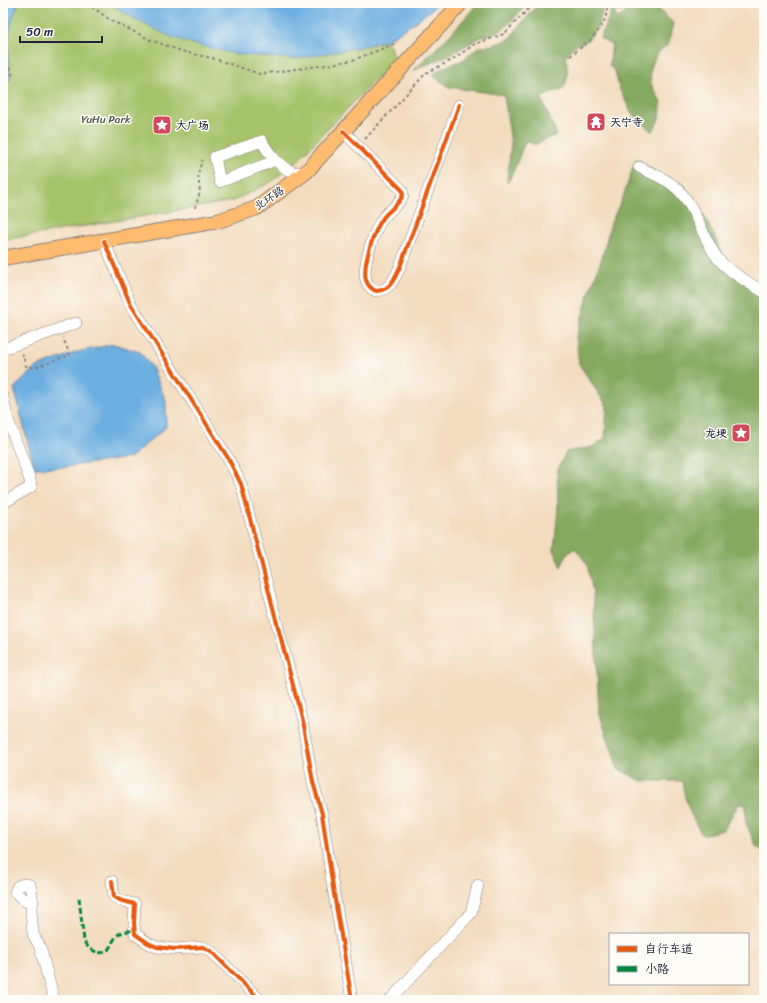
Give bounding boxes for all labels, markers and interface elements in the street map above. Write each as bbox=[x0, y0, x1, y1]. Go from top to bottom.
scale bar bbox=[20, 18, 102, 44]
text: 50 m bbox=[26, 21, 53, 43]
park label: YuHu Park bbox=[81, 110, 131, 129]
temple icon: 天宁寺 bbox=[585, 111, 607, 133]
place label: 天宁寺 bbox=[610, 113, 643, 132]
place icon: 大广场 bbox=[151, 114, 173, 136]
place label: 大广场 bbox=[176, 116, 209, 135]
street label: 北环路 bbox=[250, 181, 288, 216]
place icon: 龙埂 bbox=[730, 422, 752, 444]
place label: 龙埂 bbox=[705, 424, 728, 443]
legend bbox=[609, 933, 749, 985]
text: 自行车道 bbox=[645, 938, 693, 960]
text: 小路 bbox=[645, 958, 669, 980]

